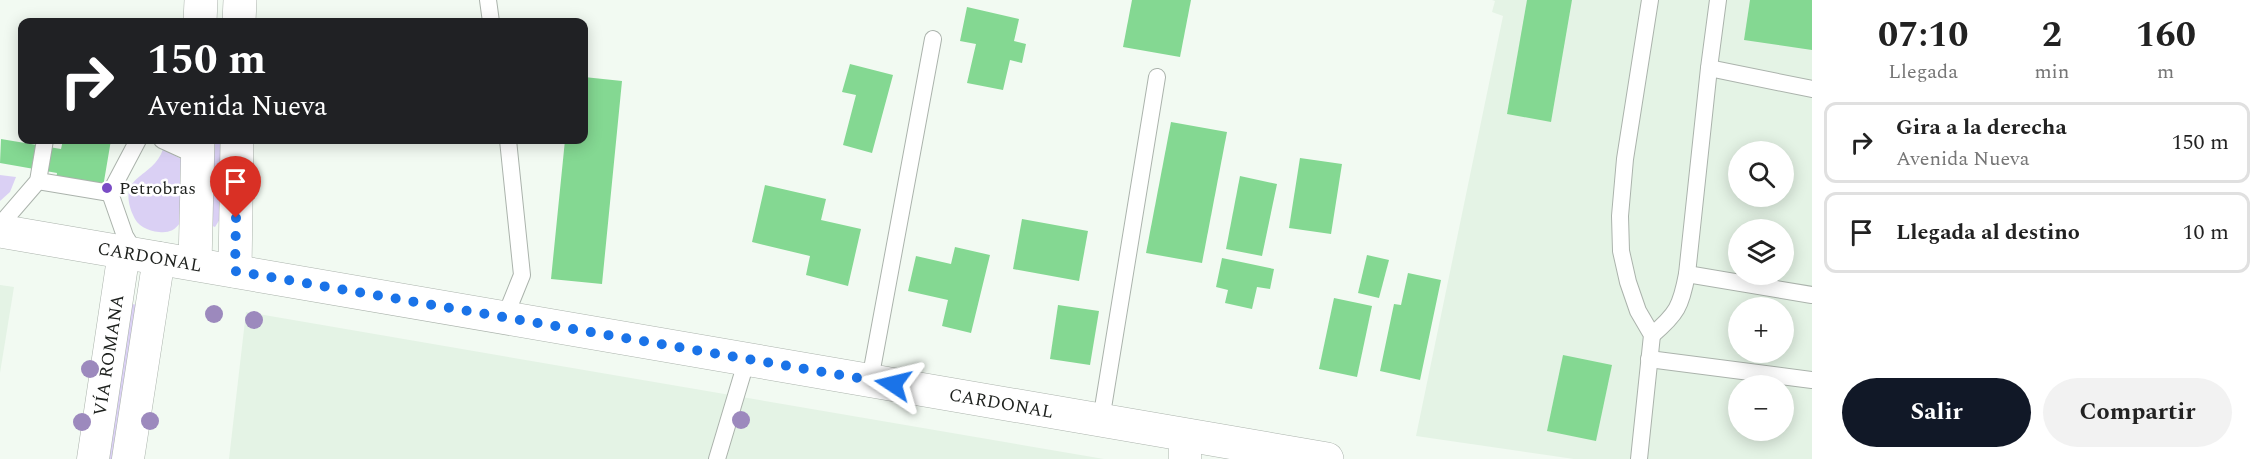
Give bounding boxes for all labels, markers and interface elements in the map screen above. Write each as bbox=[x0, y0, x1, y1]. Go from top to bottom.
text: 07:10 bbox=[1878, 8, 1968, 63]
text: 2 bbox=[2042, 8, 2062, 63]
text: 160 bbox=[2135, 8, 2196, 63]
text: 150 m bbox=[147, 29, 266, 92]
icon: right bbox=[48, 42, 126, 120]
text: Llegada bbox=[1888, 57, 1958, 87]
text: min bbox=[2034, 57, 2069, 87]
text: m bbox=[2157, 57, 2174, 87]
text: Avenida Nueva bbox=[147, 86, 327, 128]
text: Gira a la derecha bbox=[1896, 111, 2067, 144]
icon: right bbox=[1845, 126, 1878, 159]
text: 150 m bbox=[2172, 126, 2229, 159]
map controls bbox=[1728, 141, 1794, 441]
button: search bbox=[1728, 141, 1794, 207]
text: Avenida Nueva bbox=[1896, 144, 2030, 174]
pin bbox=[210, 156, 261, 218]
icon: arrive bbox=[219, 165, 252, 198]
place label: Petrobras bbox=[119, 175, 196, 202]
marker: Petrobras bbox=[100, 181, 114, 195]
icon: arrive bbox=[1845, 216, 1878, 249]
text: Llegada al destino bbox=[1896, 216, 2080, 249]
text: 10 m bbox=[2183, 216, 2229, 249]
button: layers bbox=[1728, 219, 1794, 285]
street label: CARDONAL bbox=[96, 234, 204, 279]
street label: VÍA ROMANA bbox=[86, 292, 131, 418]
button: + bbox=[1728, 297, 1794, 363]
position arrow bbox=[861, 352, 925, 416]
button: − bbox=[1728, 375, 1794, 441]
button: Salir bbox=[1842, 378, 2031, 447]
button: Compartir bbox=[2043, 378, 2232, 447]
street label: CARDONAL bbox=[947, 381, 1056, 425]

